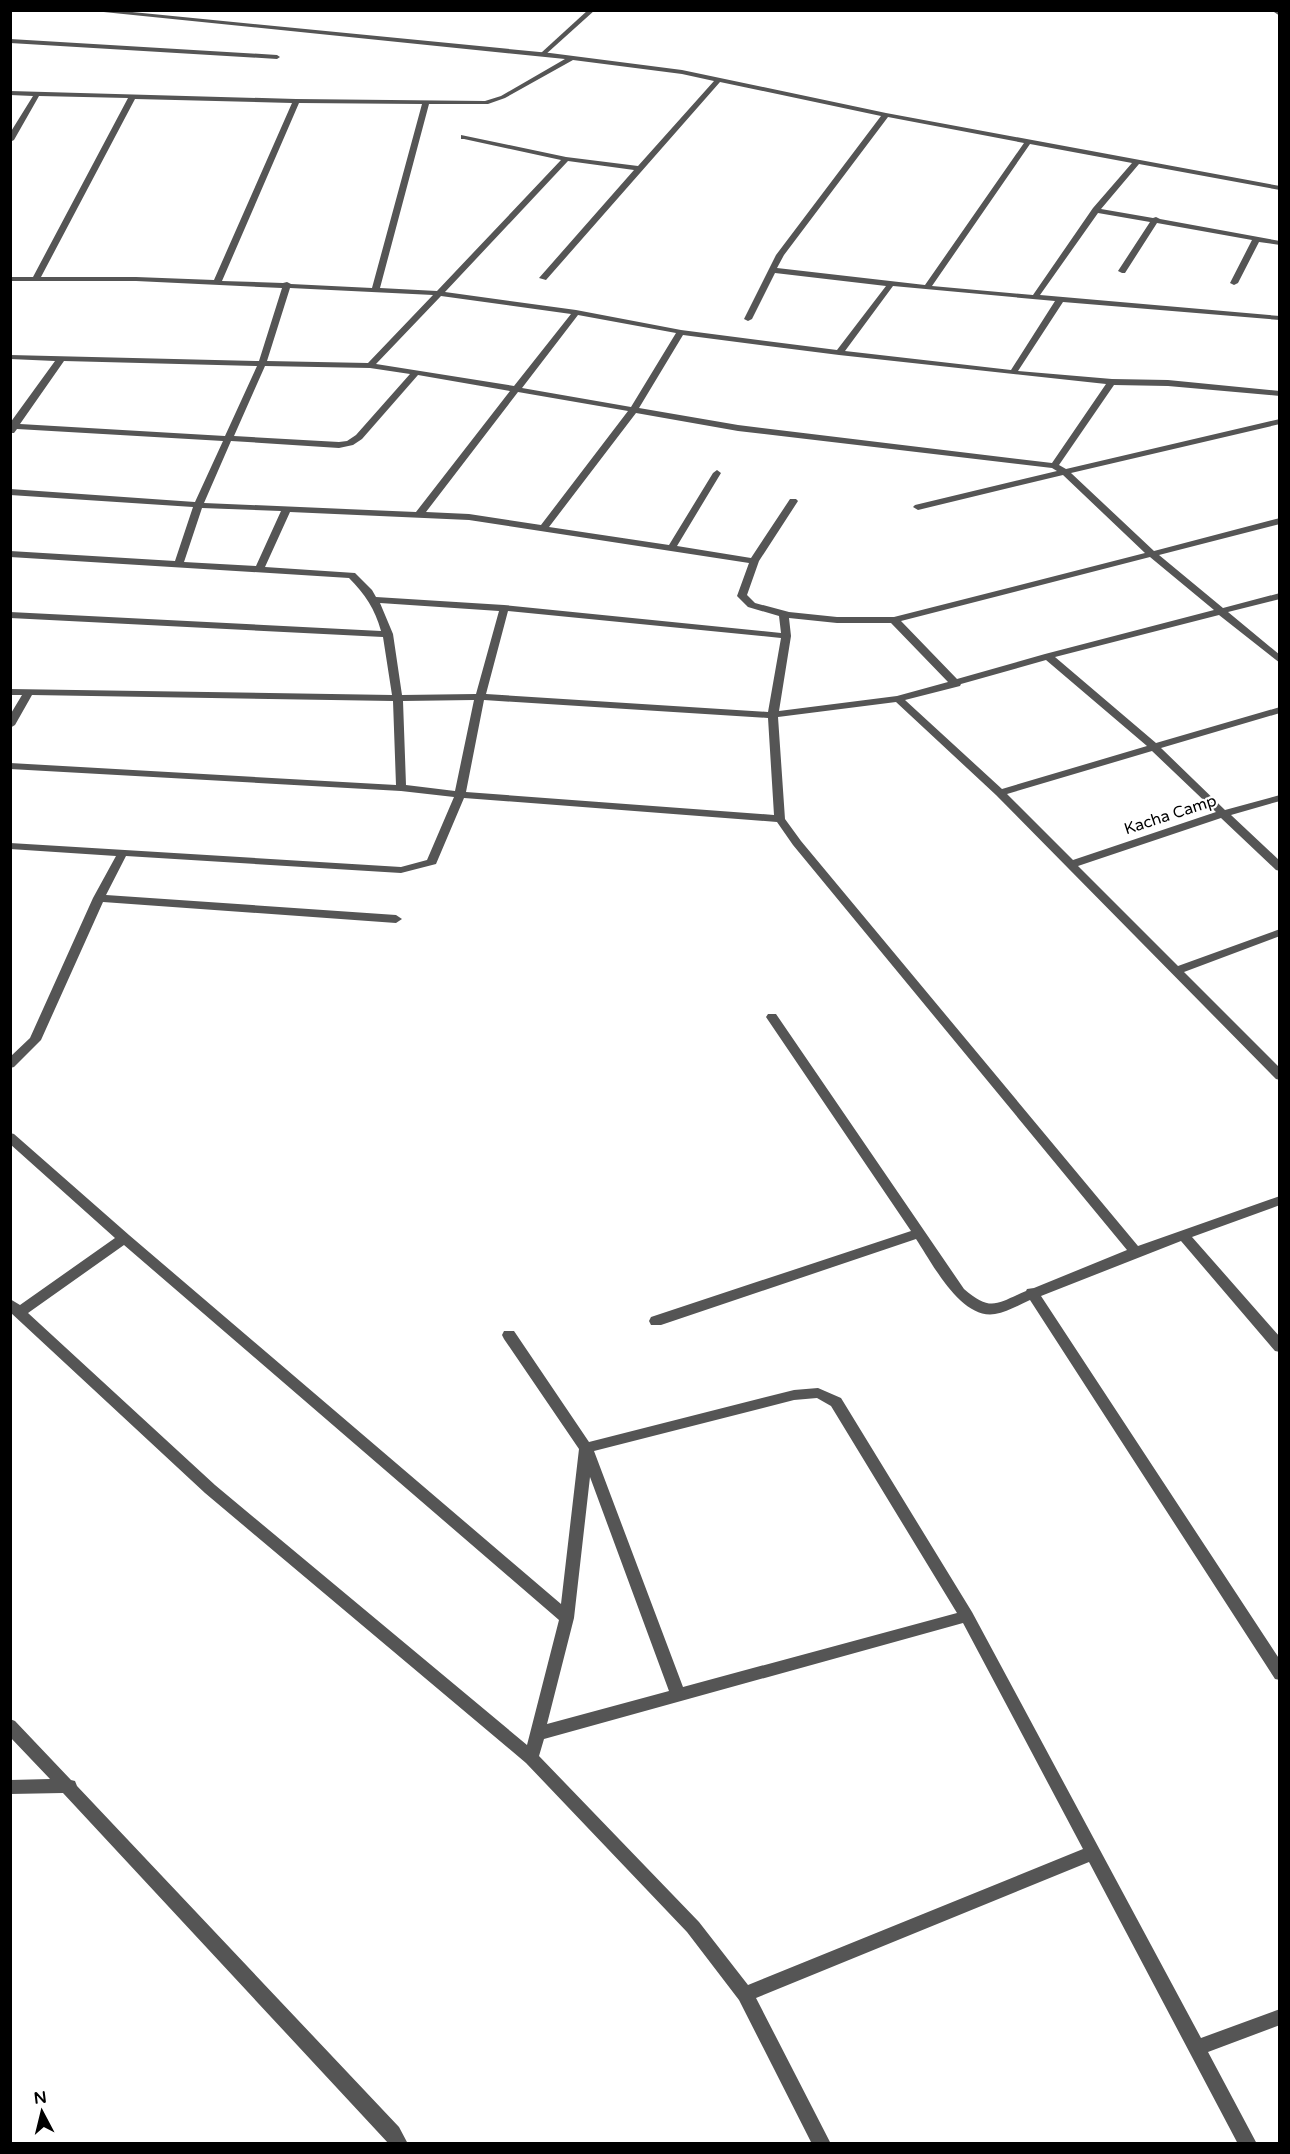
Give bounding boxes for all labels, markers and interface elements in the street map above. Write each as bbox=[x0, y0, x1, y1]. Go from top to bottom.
street label: Kacha Camp bbox=[1122, 791, 1219, 839]
north arrow bbox=[12, 2082, 72, 2142]
text: N bbox=[33, 2087, 48, 2109]

